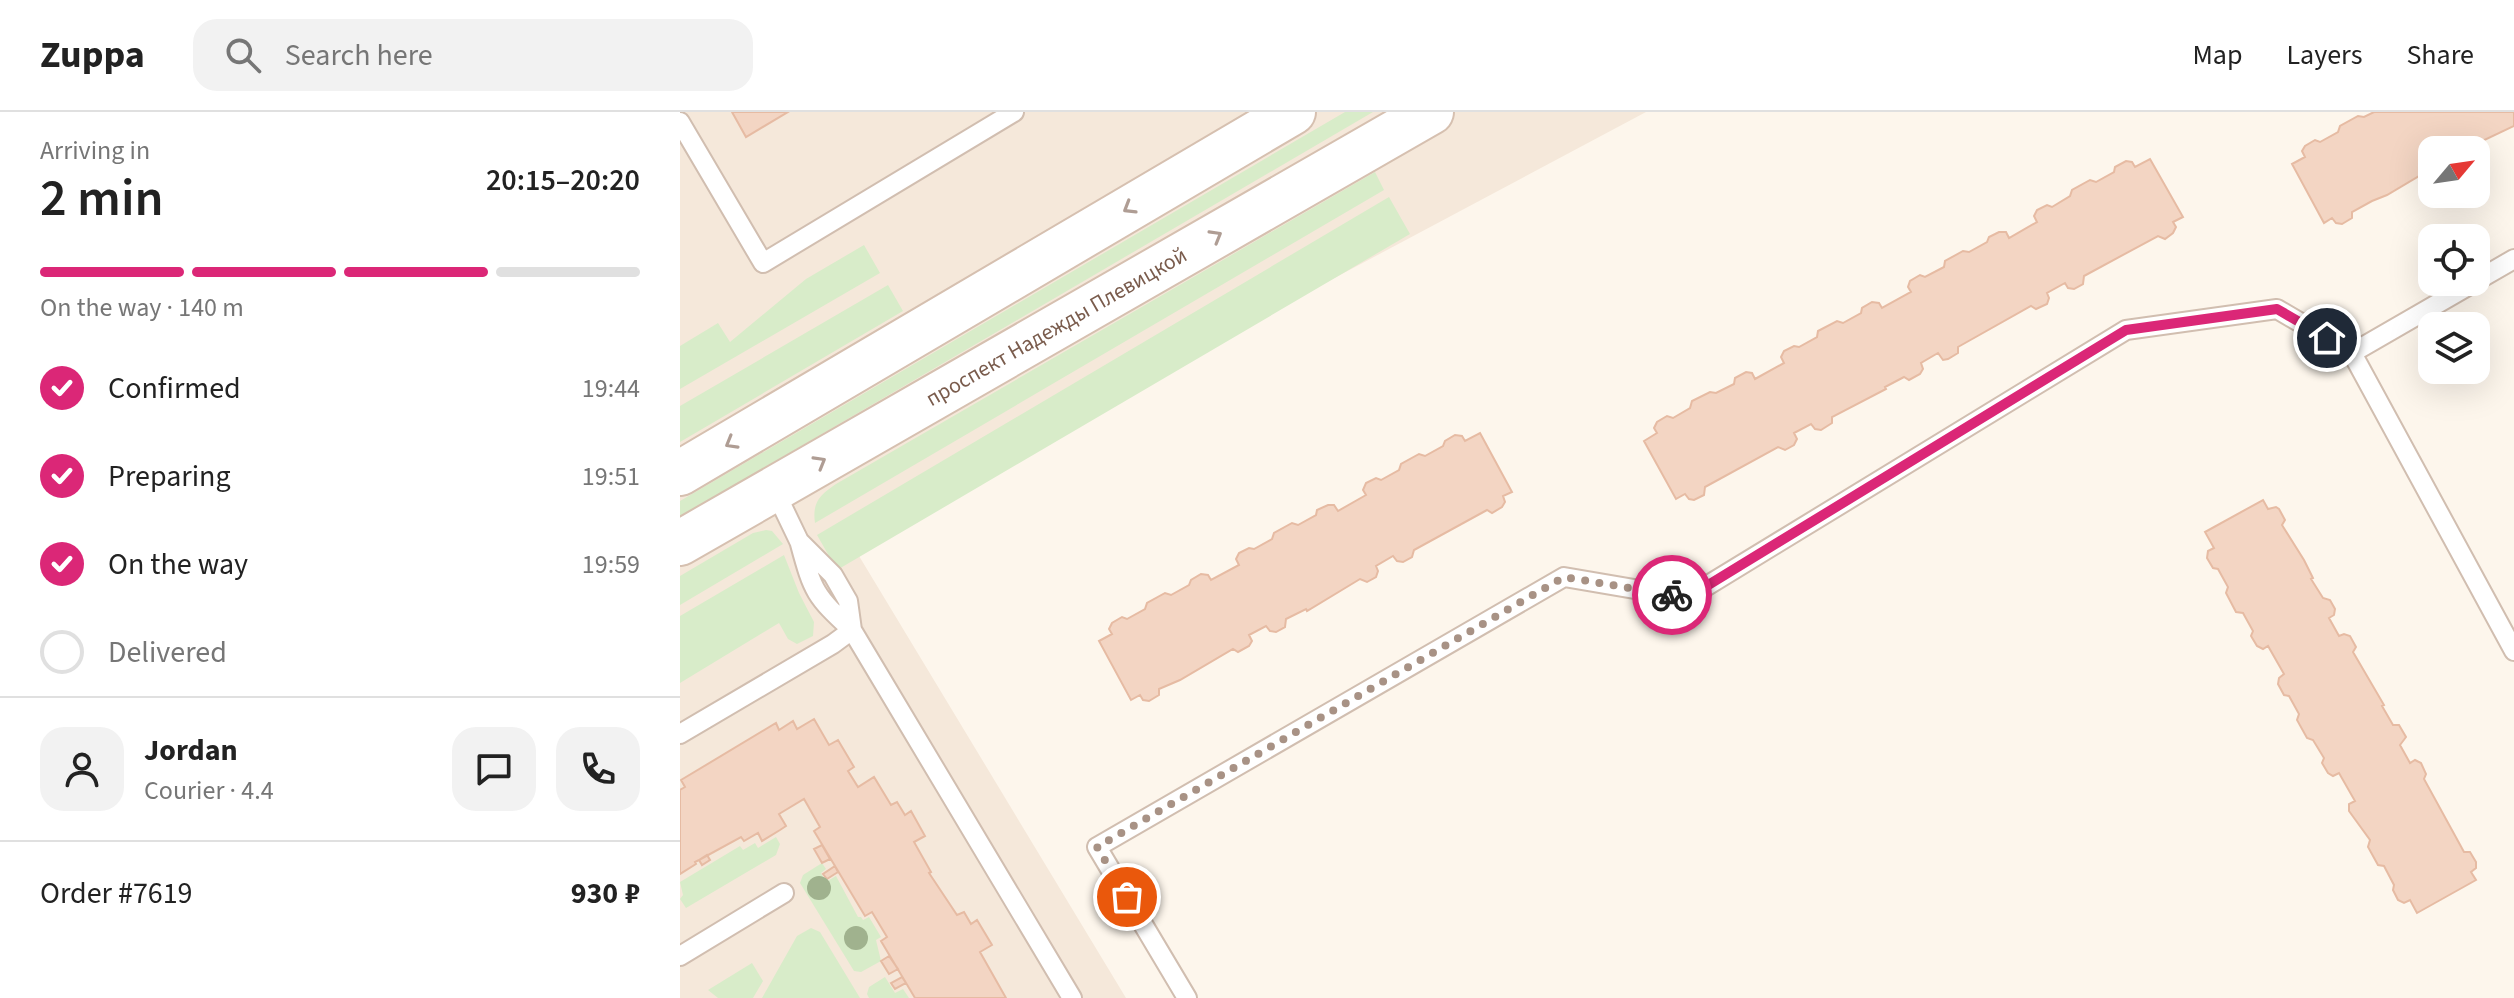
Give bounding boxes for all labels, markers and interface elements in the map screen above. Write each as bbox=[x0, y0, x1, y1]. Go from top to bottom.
search box bbox=[193, 19, 753, 91]
text: Zuppa bbox=[40, 28, 145, 82]
icon: search bbox=[221, 33, 265, 77]
text: Search here bbox=[285, 34, 433, 77]
text: Map bbox=[2192, 35, 2242, 75]
text: Layers bbox=[2286, 35, 2362, 75]
text: Share bbox=[2406, 35, 2474, 75]
text: Arriving in bbox=[40, 132, 150, 169]
north arrow bbox=[2418, 136, 2490, 208]
map controls bbox=[2418, 136, 2490, 384]
text: 20:15–20:20 bbox=[486, 159, 640, 202]
text: 2 min bbox=[40, 162, 164, 236]
one-way arrow bbox=[1123, 199, 1138, 214]
button: locate bbox=[2418, 224, 2490, 296]
one-way arrow bbox=[1207, 230, 1221, 246]
street label: проспект Надежды Плевицкой bbox=[920, 239, 1193, 415]
text: On the way · 140 m bbox=[40, 289, 244, 326]
pin bbox=[2293, 304, 2361, 372]
button: layers bbox=[2418, 312, 2490, 384]
icon: home bbox=[2305, 316, 2349, 360]
icon: check bbox=[40, 366, 84, 410]
text: Confirmed bbox=[108, 367, 241, 410]
text: 19:44 bbox=[582, 370, 640, 407]
one-way arrow bbox=[725, 433, 740, 449]
icon: check bbox=[40, 454, 84, 498]
text: Preparing bbox=[108, 455, 231, 498]
one-way arrow bbox=[811, 456, 826, 472]
text: 19:51 bbox=[582, 458, 640, 495]
icon: check bbox=[40, 542, 84, 586]
text: On the way bbox=[108, 543, 248, 586]
text: 19:59 bbox=[582, 546, 640, 583]
courier bbox=[1632, 555, 1712, 635]
icon: bike bbox=[1650, 573, 1694, 617]
text: Delivered bbox=[108, 631, 227, 674]
button: person bbox=[40, 727, 124, 811]
button: chat bbox=[452, 727, 536, 811]
button: phone bbox=[556, 727, 640, 811]
text: Jordan bbox=[144, 729, 238, 772]
text: Courier · 4.4 bbox=[144, 772, 274, 809]
pin bbox=[1093, 863, 1161, 931]
text: Order #7619 bbox=[40, 872, 193, 915]
text: 930 ₽ bbox=[571, 872, 640, 915]
icon: bag bbox=[1105, 875, 1149, 919]

